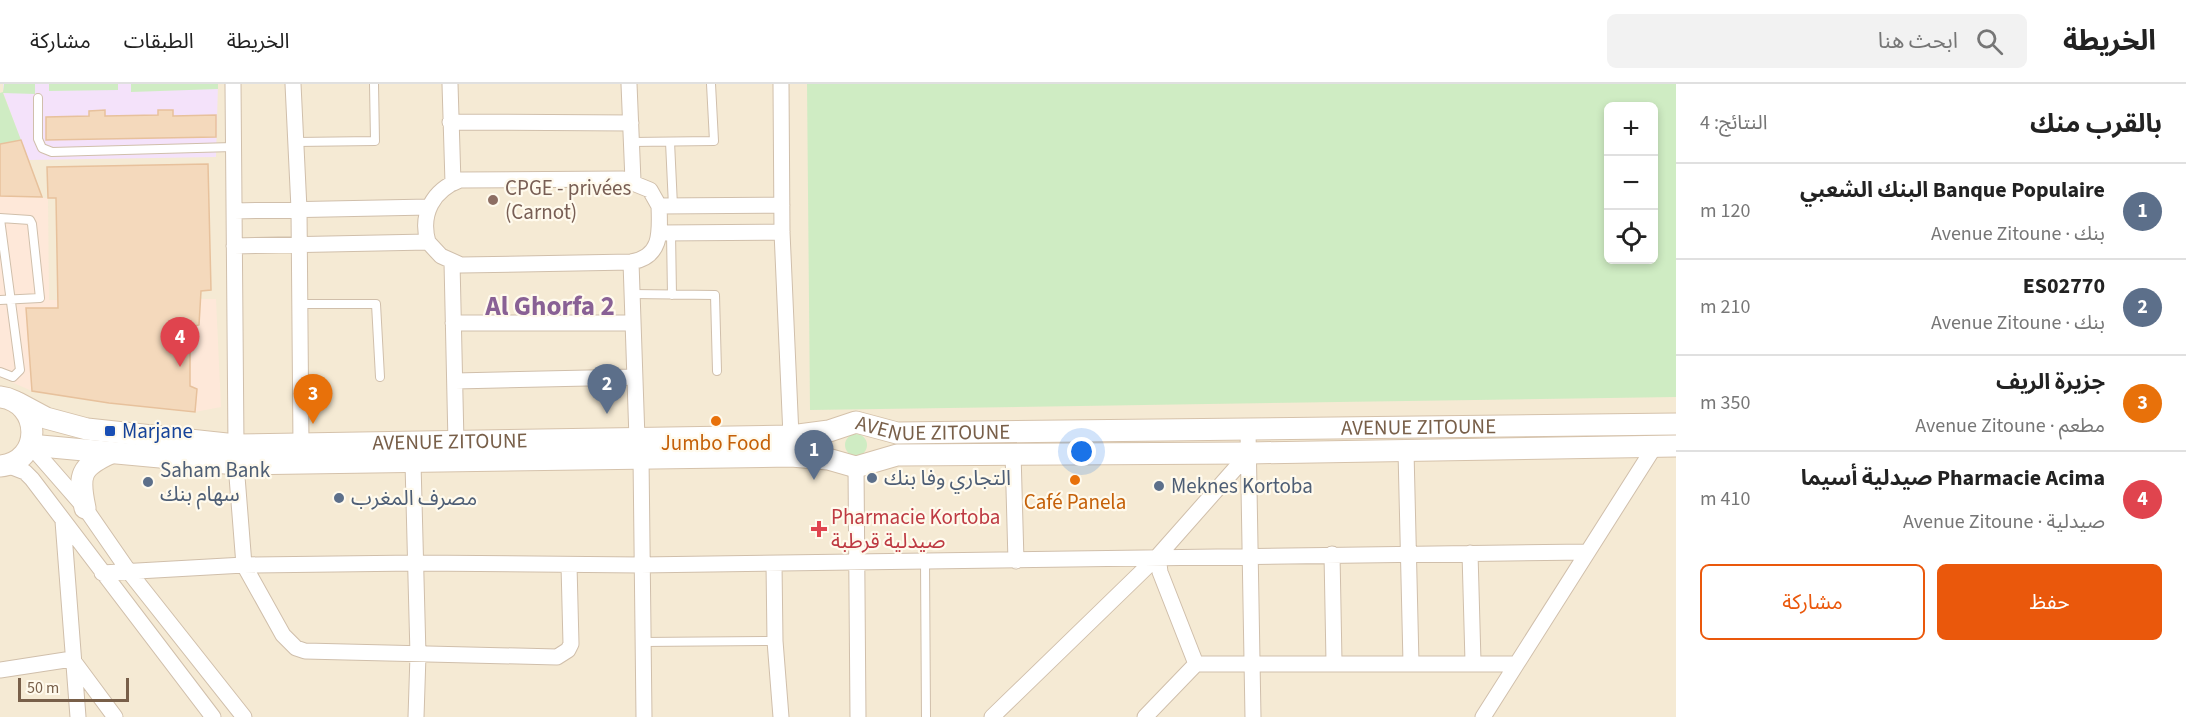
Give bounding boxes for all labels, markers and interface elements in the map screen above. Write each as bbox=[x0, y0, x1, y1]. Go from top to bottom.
search box bbox=[1607, 14, 2027, 68]
text: الخريطة bbox=[2063, 21, 2156, 61]
text: ابحث هنا bbox=[1878, 25, 1958, 57]
icon: search bbox=[1973, 25, 2006, 58]
text: مشاركة bbox=[30, 26, 91, 56]
text: الطبقات bbox=[124, 26, 194, 56]
text: الخريطة bbox=[227, 26, 290, 56]
map controls bbox=[1604, 102, 1658, 264]
button: + bbox=[1604, 102, 1658, 156]
text: بالقرب منك bbox=[2030, 105, 2162, 142]
text: النتائج: 4 bbox=[1700, 109, 1767, 137]
button: − bbox=[1604, 156, 1658, 210]
place label: CPGE - privées (Carnot) bbox=[505, 173, 632, 227]
text: Banque Populaire البنك الشعبي bbox=[1800, 174, 2105, 206]
marker: CPGE - privées (Carnot) bbox=[486, 193, 500, 207]
text: 120 m bbox=[1700, 197, 1750, 225]
text: 1 bbox=[2137, 197, 2148, 225]
button: locate bbox=[1604, 210, 1658, 264]
text: بنك · Avenue Zitoune bbox=[1931, 220, 2105, 248]
text: ES02770 bbox=[2023, 270, 2105, 302]
district label: Al Ghorfa 2 bbox=[484, 287, 615, 326]
text: 210 m bbox=[1700, 293, 1750, 321]
text: 2 bbox=[2137, 293, 2148, 321]
text: بنك · Avenue Zitoune bbox=[1931, 309, 2105, 337]
pin: 4 bbox=[160, 318, 200, 367]
pin: 2 bbox=[588, 364, 626, 414]
text: جزيرة الريف bbox=[1996, 366, 2105, 398]
pin: 3 bbox=[294, 374, 332, 424]
text: 350 m bbox=[1700, 389, 1750, 417]
text: 3 bbox=[2137, 389, 2148, 417]
street label: AVENUE ZITOUNE bbox=[853, 408, 1010, 449]
street label: AVENUE ZITOUNE bbox=[1341, 411, 1496, 443]
text: مطعم · Avenue Zitoune bbox=[1915, 412, 2105, 440]
marker: Jumbo Food bbox=[709, 414, 723, 428]
place label: Marjane bbox=[122, 416, 193, 446]
marker: Marjane bbox=[103, 424, 117, 438]
street label: AVENUE ZITOUNE bbox=[372, 425, 528, 458]
place label: Jumbo Food bbox=[661, 428, 771, 458]
pin: 1 bbox=[794, 430, 834, 480]
your location bbox=[1067, 437, 1096, 466]
place label: Saham Bank سهام بنك bbox=[160, 455, 271, 510]
text: Pharmacie Acima صيدلية أسيما bbox=[1801, 462, 2105, 494]
place label: التجاري وفا بنك bbox=[884, 463, 1011, 494]
marker: التجاري وفا بنك bbox=[865, 471, 879, 485]
place label: Meknes Kortoba bbox=[1171, 471, 1313, 501]
marker: Café Panela bbox=[1068, 473, 1082, 487]
marker: Saham Bank سهام بنك bbox=[141, 475, 155, 489]
marker: Meknes Kortoba bbox=[1152, 479, 1166, 493]
place label: مصرف المغرب bbox=[351, 483, 477, 513]
text: 410 m bbox=[1700, 485, 1750, 513]
text: 4 bbox=[2137, 485, 2148, 513]
place label: Café Panela bbox=[1024, 487, 1126, 517]
marker: مصرف المغرب bbox=[332, 491, 346, 505]
place label: Pharmacie Kortoba صيدلية قرطبة bbox=[831, 502, 1000, 556]
text: صيدلية · Avenue Zitoune bbox=[1903, 508, 2105, 536]
marker: Pharmacie Kortoba صيدلية قرطبة bbox=[812, 522, 826, 536]
button: مشاركة bbox=[1700, 564, 1925, 640]
button: حفظ bbox=[1937, 564, 2162, 640]
scale bar bbox=[18, 675, 129, 702]
text: 50 m bbox=[27, 677, 59, 699]

